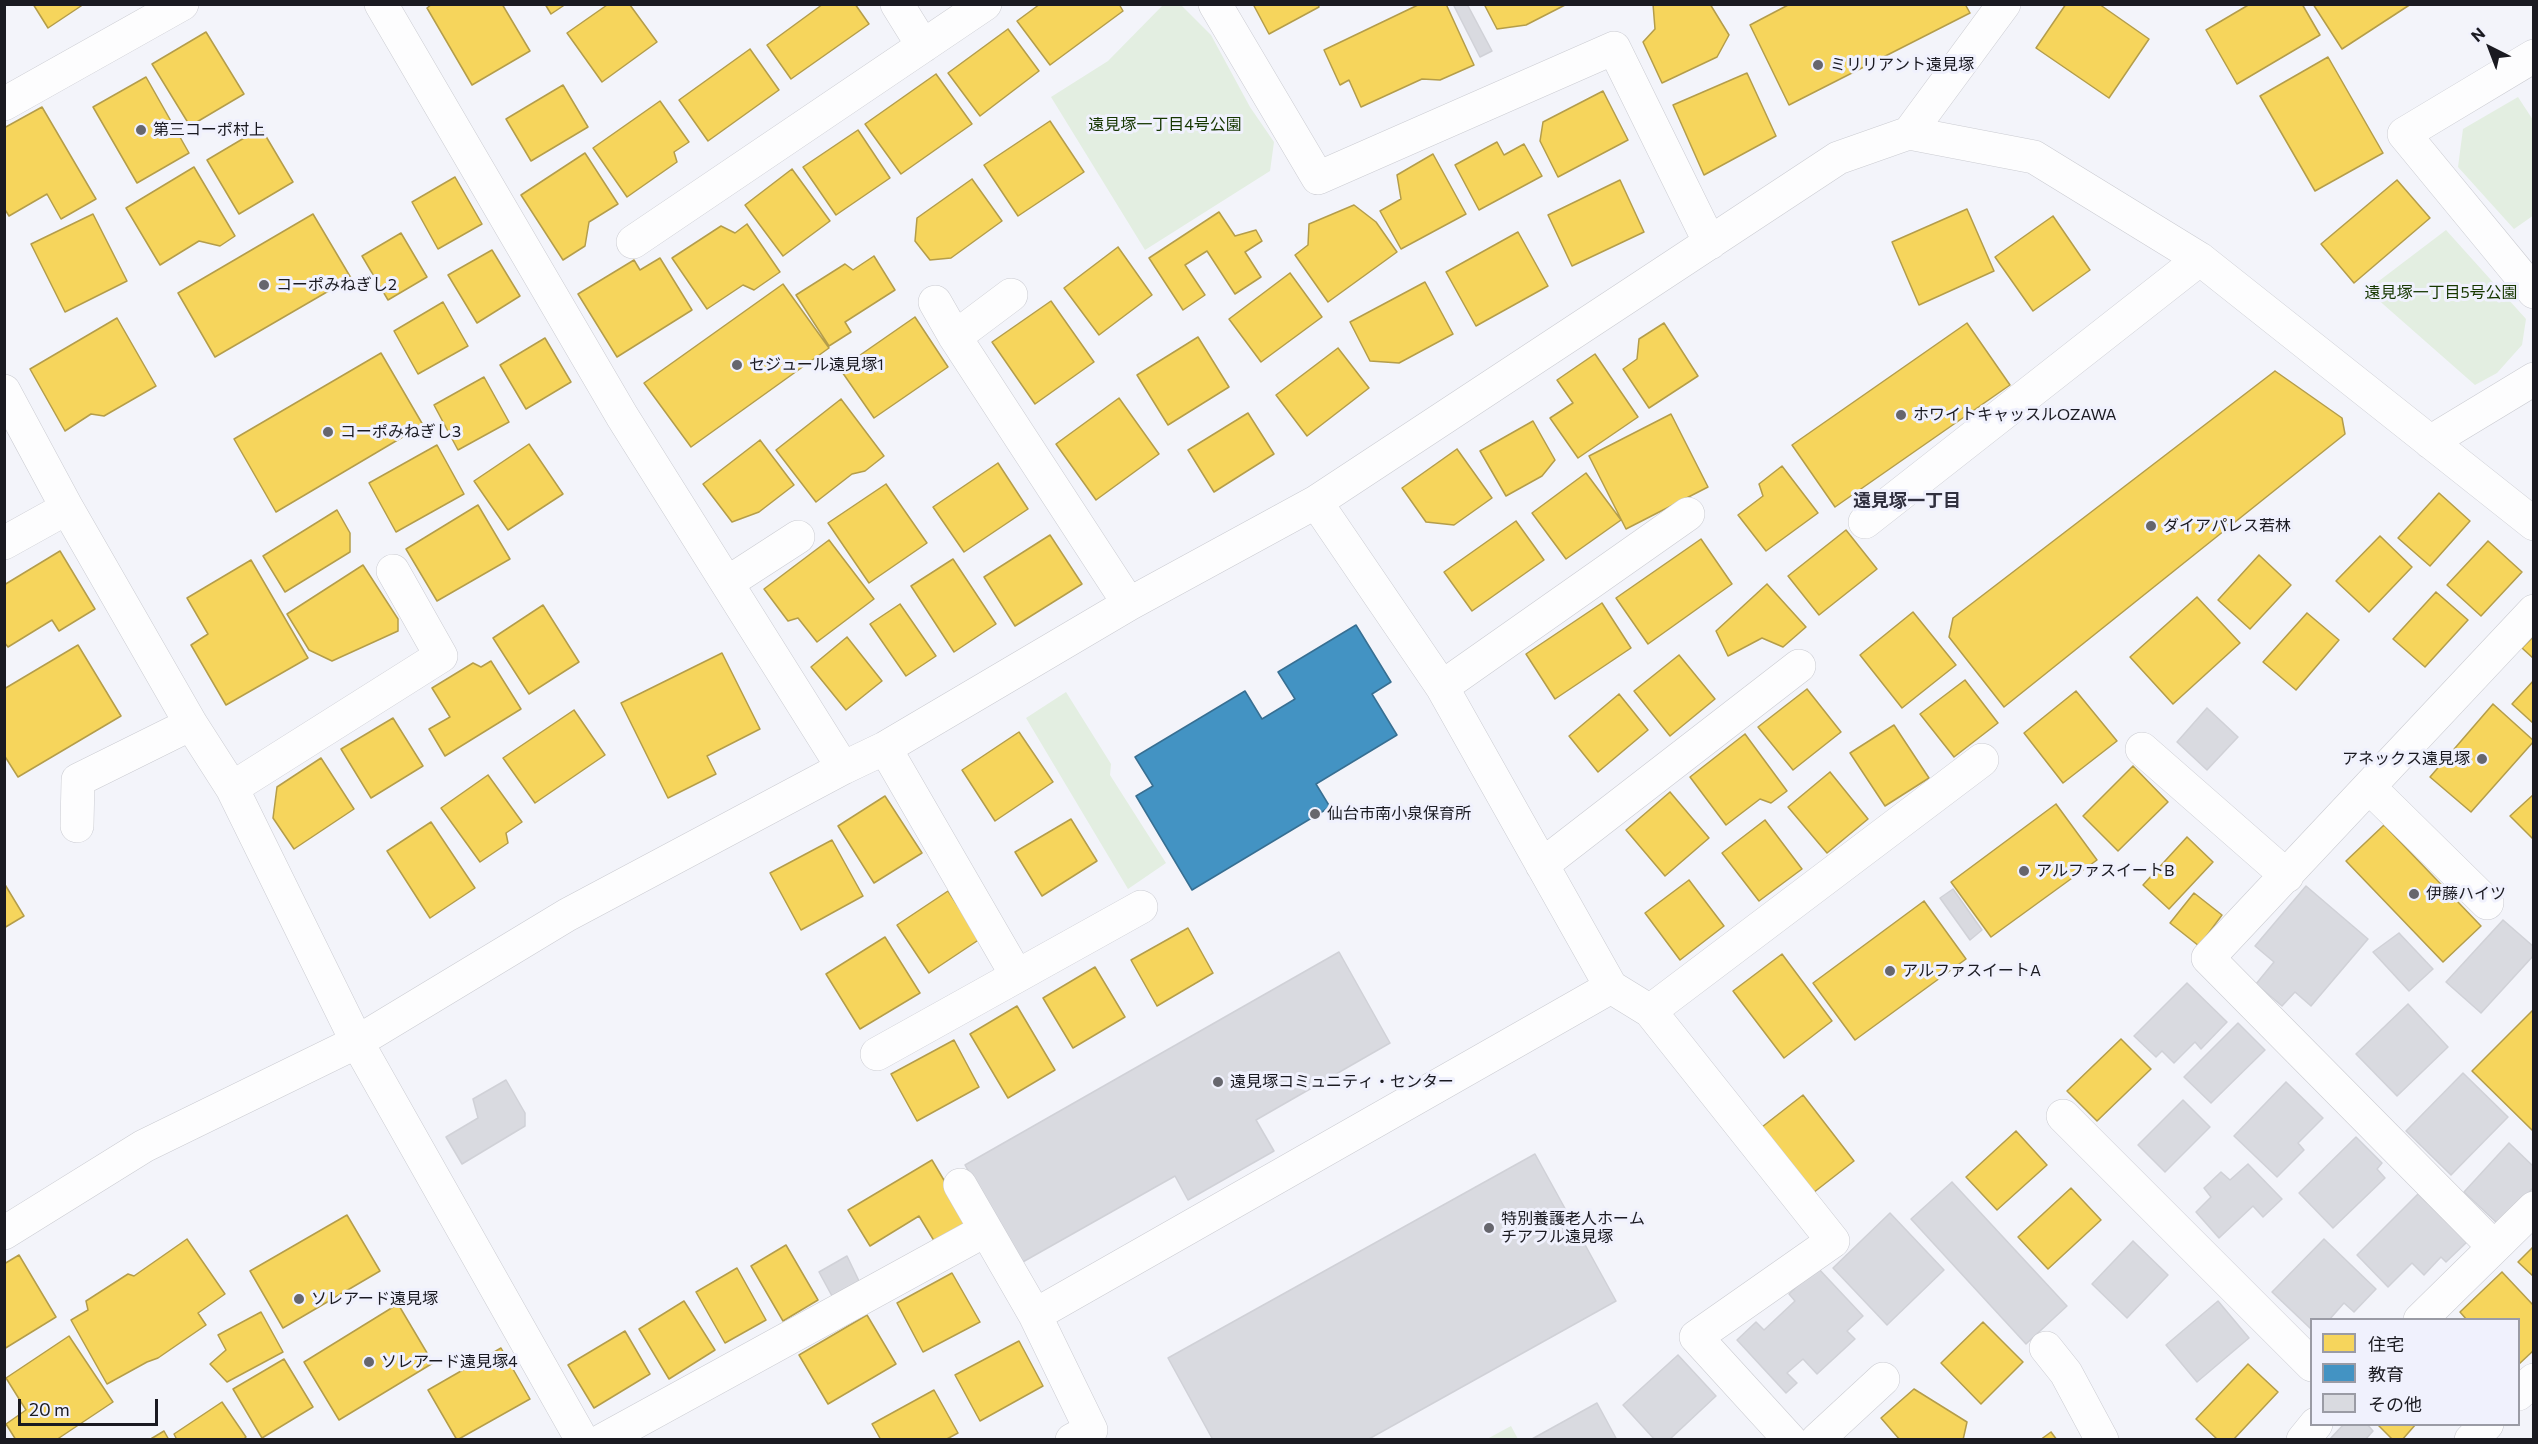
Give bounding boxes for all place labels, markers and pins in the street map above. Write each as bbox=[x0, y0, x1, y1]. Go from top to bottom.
place label: ミリリアント遠見塚 bbox=[1830, 55, 1974, 75]
marker: ミリリアント遠見塚 bbox=[1811, 58, 1825, 72]
place label: 第三コーポ村上 bbox=[153, 120, 265, 140]
marker: 第三コーポ村上 bbox=[134, 123, 148, 137]
place label: コーポみねぎし2 bbox=[276, 275, 397, 295]
marker: コーポみねぎし2 bbox=[257, 278, 271, 292]
place label: セジュール遠見塚1 bbox=[749, 355, 884, 375]
marker: セジュール遠見塚1 bbox=[730, 358, 744, 372]
place label: ホワイトキャッスルOZAWA bbox=[1913, 405, 2117, 425]
marker: ホワイトキャッスルOZAWA bbox=[1894, 408, 1908, 422]
place label: コーポみねぎし3 bbox=[340, 422, 461, 442]
marker: コーポみねぎし3 bbox=[321, 425, 335, 439]
place label: ダイアパレス若林 bbox=[2163, 516, 2291, 536]
marker: ダイアパレス若林 bbox=[2144, 519, 2158, 533]
place label: アネックス遠見塚 bbox=[2342, 749, 2470, 769]
marker: アネックス遠見塚 bbox=[2475, 752, 2489, 766]
place label: 仙台市南小泉保育所 bbox=[1327, 804, 1471, 824]
marker: 仙台市南小泉保育所 bbox=[1308, 807, 1322, 821]
place label: アルファスイートB bbox=[2036, 861, 2174, 881]
marker: アルファスイートB bbox=[2017, 864, 2031, 878]
place label: 伊藤ハイツ bbox=[2426, 884, 2506, 904]
marker: 伊藤ハイツ bbox=[2407, 887, 2421, 901]
place label: アルファスイートA bbox=[1902, 961, 2041, 981]
marker: アルファスイートA bbox=[1883, 964, 1897, 978]
place label: 遠見塚コミュニティ・センター bbox=[1230, 1072, 1454, 1092]
marker: 遠見塚コミュニティ・センター bbox=[1211, 1075, 1225, 1089]
place label: 特別養護老人ホーム チアフル遠見塚 bbox=[1501, 1209, 1645, 1247]
marker: 特別養護老人ホーム チアフル遠見塚 bbox=[1482, 1221, 1496, 1235]
place label: ソレアード遠見塚 bbox=[311, 1289, 438, 1309]
marker: ソレアード遠見塚 bbox=[292, 1292, 306, 1306]
place label: ソレアード遠見塚4 bbox=[381, 1352, 518, 1372]
marker: ソレアード遠見塚4 bbox=[362, 1355, 376, 1369]

